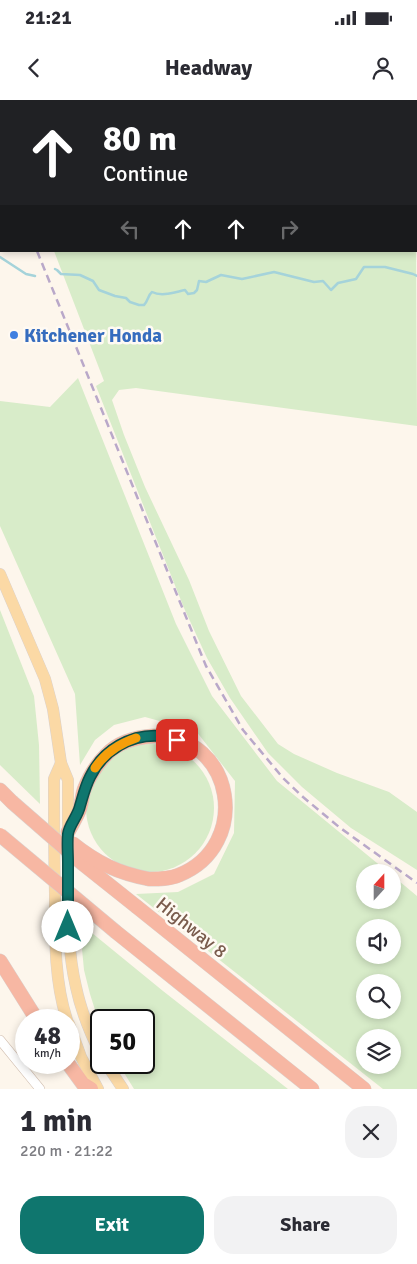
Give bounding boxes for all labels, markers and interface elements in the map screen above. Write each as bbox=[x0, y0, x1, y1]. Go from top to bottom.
text: 21:21 bbox=[25, 6, 72, 30]
icon: back bbox=[20, 54, 48, 82]
text: Headway bbox=[165, 54, 252, 81]
icon: person bbox=[369, 54, 397, 82]
text: 80 m bbox=[103, 117, 177, 160]
icon: ahead bbox=[20, 120, 85, 185]
text: Continue bbox=[103, 160, 188, 187]
icon: left bbox=[116, 215, 144, 243]
icon: ahead bbox=[169, 215, 197, 243]
icon: ahead bbox=[222, 215, 250, 243]
icon: right bbox=[275, 215, 303, 243]
place label: Kitchener Honda bbox=[24, 324, 162, 348]
marker: Kitchener Honda bbox=[8, 329, 20, 341]
pin bbox=[156, 719, 198, 761]
icon: arrive bbox=[163, 726, 191, 754]
north arrow bbox=[356, 864, 401, 909]
map controls bbox=[356, 864, 401, 1074]
street label: Highway 8 bbox=[151, 892, 232, 964]
position arrow bbox=[41, 900, 93, 952]
button: sound bbox=[356, 919, 401, 964]
button: search bbox=[356, 974, 401, 1019]
speed limit sign: 50 bbox=[90, 1009, 155, 1074]
text: 48 bbox=[34, 1020, 61, 1051]
button: layers bbox=[356, 1029, 401, 1074]
text: km/h bbox=[34, 1046, 61, 1061]
text: 1 min bbox=[20, 1103, 92, 1140]
button: close bbox=[345, 1106, 397, 1158]
text: 220 m · 21:22 bbox=[20, 1141, 113, 1161]
button: Exit bbox=[20, 1196, 204, 1254]
button: Share bbox=[214, 1196, 397, 1254]

